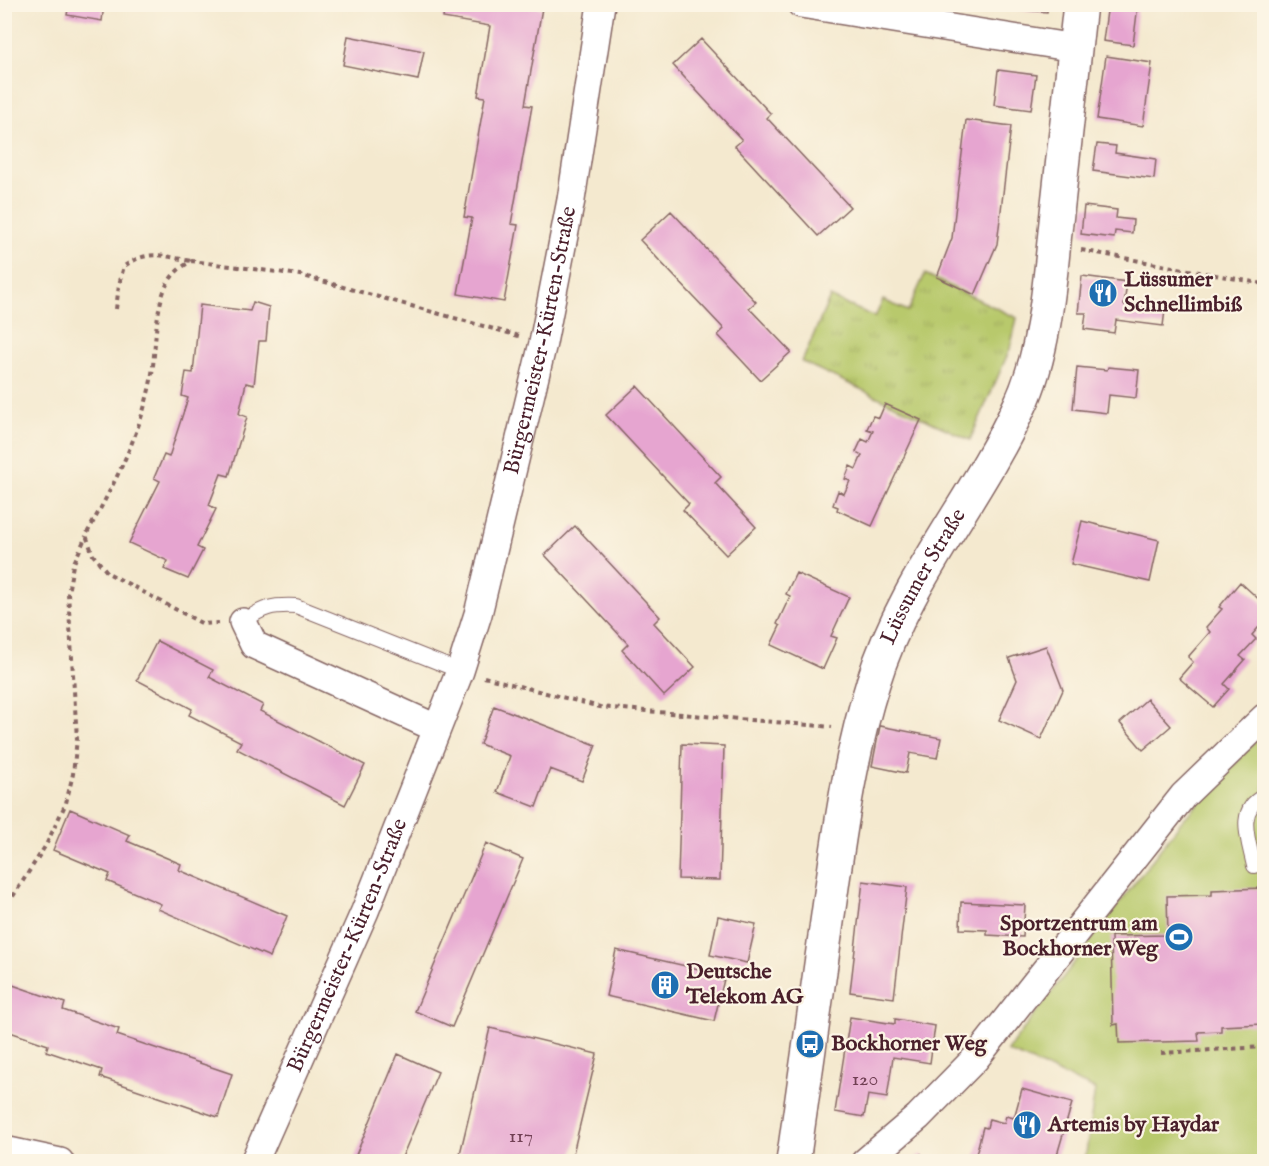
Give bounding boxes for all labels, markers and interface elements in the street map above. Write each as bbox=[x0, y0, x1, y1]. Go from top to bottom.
street label: Bürgermeister-Kürten-Straße bbox=[498, 204, 583, 477]
place label: Lüssumer Schnellimbiß bbox=[1124, 266, 1243, 319]
restaurant icon: Lüssumer Schnellimbiß bbox=[1087, 277, 1119, 309]
street label: Lüssumer Straße bbox=[874, 503, 973, 649]
street label: Bürgermeister-Kürten-Straße bbox=[281, 814, 414, 1077]
place label: Sportzentrum am Bockhorner Weg bbox=[1000, 910, 1159, 963]
sports icon: Sportzentrum am Bockhorner Weg bbox=[1163, 921, 1195, 953]
place label: Deutsche Telekom AG bbox=[685, 958, 804, 1011]
building icon: Deutsche Telekom AG bbox=[649, 969, 681, 1001]
bus stop icon: Bockhorner Weg bbox=[794, 1028, 826, 1060]
place label: Bockhorner Weg bbox=[831, 1030, 988, 1058]
house number: 120 bbox=[852, 1067, 878, 1092]
restaurant icon: Artemis by Haydar bbox=[1011, 1109, 1043, 1141]
place label: Artemis by Haydar bbox=[1047, 1111, 1220, 1139]
house number: 117 bbox=[509, 1124, 533, 1149]

